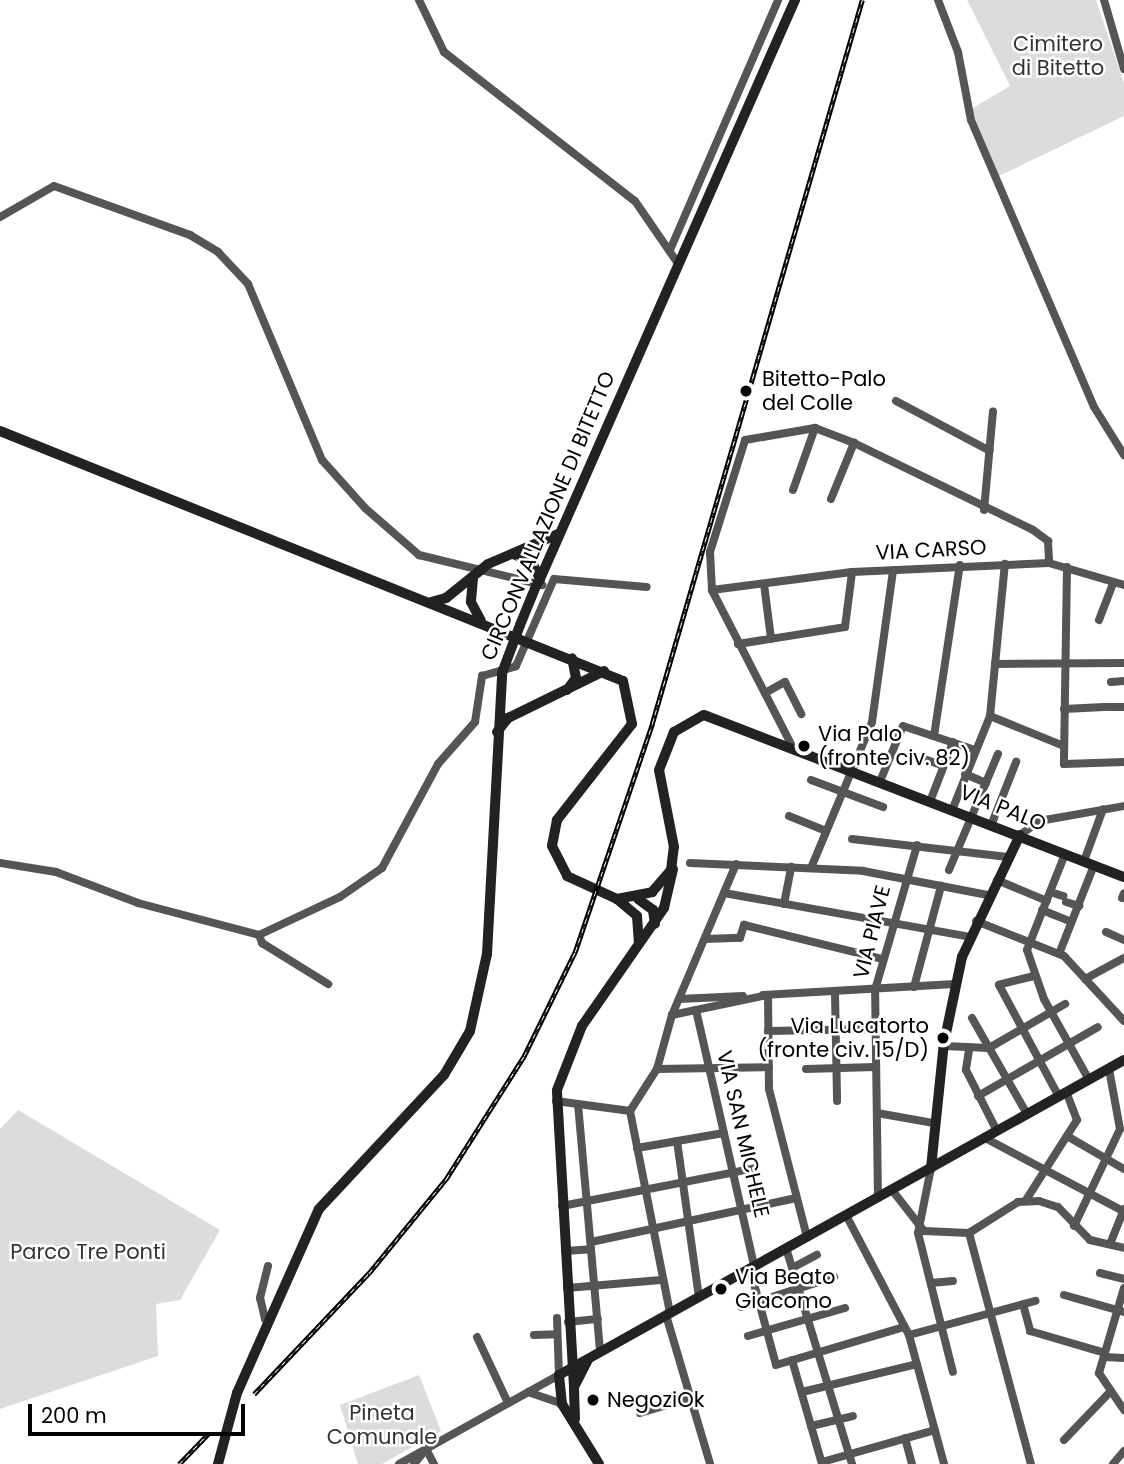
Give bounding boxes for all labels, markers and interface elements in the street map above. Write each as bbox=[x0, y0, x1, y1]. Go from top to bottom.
park label: Cimitero di Bitetto bbox=[1012, 31, 1104, 81]
place label: Bitetto-Palo del Colle bbox=[762, 366, 886, 416]
street label: CIRCONVALLAZIONE DI BITETTO bbox=[476, 368, 620, 664]
marker: Bitetto-Palo del Colle bbox=[736, 381, 756, 401]
street label: VIA CARSO bbox=[875, 535, 987, 565]
place label: Via Palo (fronte civ. 82) bbox=[818, 721, 970, 771]
marker: Via Palo (fronte civ. 82) bbox=[796, 738, 812, 754]
street label: VIA PALO bbox=[956, 779, 1050, 837]
street label: VIA PIAVE bbox=[848, 883, 896, 981]
place label: Via Lucatorto (fronte civ. 15/D) bbox=[758, 1013, 929, 1063]
marker: Via Lucatorto (fronte civ. 15/D) bbox=[935, 1030, 951, 1046]
street label: VIA SAN MICHELE bbox=[712, 1048, 774, 1220]
park label: Parco Tre Ponti bbox=[10, 1239, 166, 1265]
place label: Via Beato Giacomo bbox=[735, 1264, 835, 1314]
marker: Via Beato Giacomo bbox=[713, 1281, 729, 1297]
place label: NegoziOk bbox=[607, 1387, 704, 1413]
scale bar bbox=[32, 1390, 248, 1434]
marker: NegoziOk bbox=[585, 1392, 601, 1408]
park label: Pineta Comunale bbox=[327, 1400, 437, 1450]
text: 200 m bbox=[41, 1401, 107, 1430]

